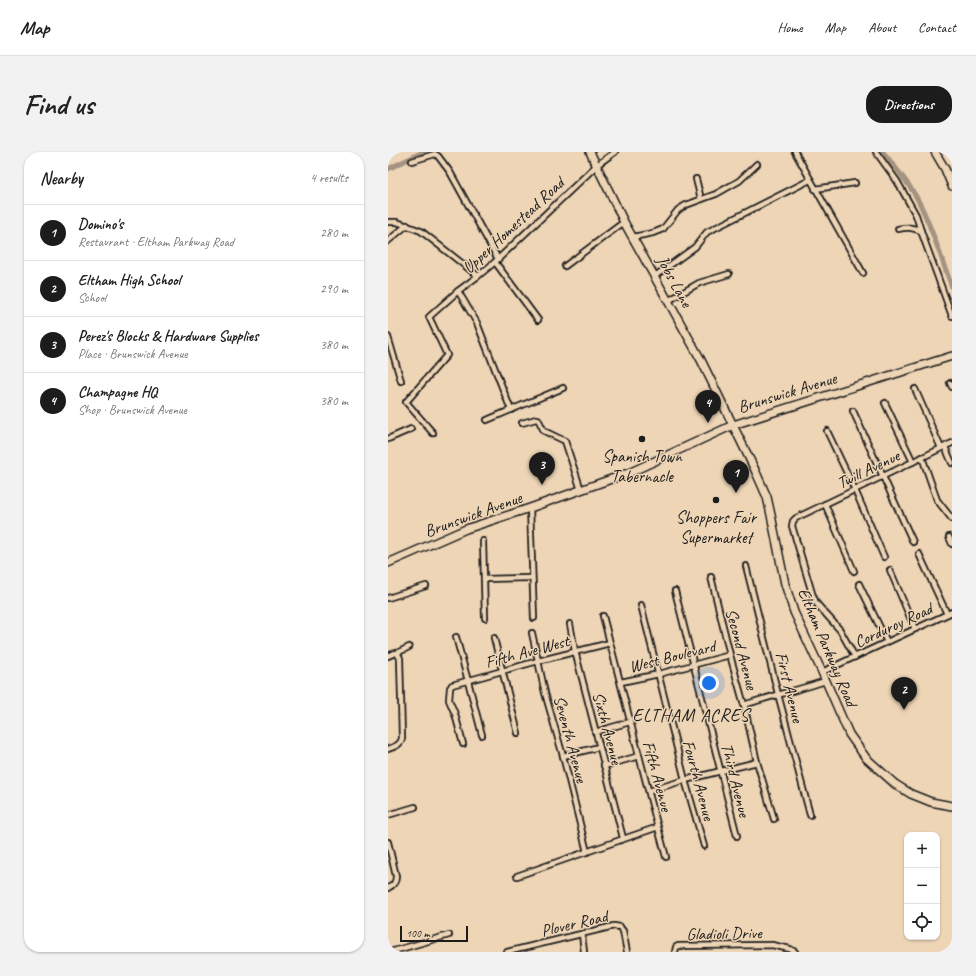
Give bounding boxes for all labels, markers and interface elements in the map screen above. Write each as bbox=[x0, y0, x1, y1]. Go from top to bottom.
text: Map bbox=[20, 16, 50, 40]
text: Home bbox=[777, 19, 803, 36]
text: Map bbox=[825, 19, 846, 36]
text: About bbox=[868, 19, 896, 36]
text: Contact bbox=[918, 19, 956, 36]
button: Directions bbox=[866, 86, 952, 123]
text: Find us bbox=[24, 87, 94, 122]
text: Nearby bbox=[40, 168, 83, 189]
text: 4 results bbox=[310, 170, 348, 186]
street label: Upper Homestead Road bbox=[458, 171, 571, 278]
text: Domino's bbox=[78, 215, 123, 234]
text: 1 bbox=[50, 225, 56, 241]
text: 280 m bbox=[320, 225, 348, 241]
text: Restaurant · Eltham Parkway Road bbox=[78, 234, 234, 250]
street label: Jobs Lane bbox=[651, 251, 698, 312]
text: Eltham High School bbox=[78, 271, 180, 290]
text: 2 bbox=[50, 281, 56, 297]
text: 290 m bbox=[320, 281, 348, 297]
text: School bbox=[78, 290, 106, 306]
text: Perez's Blocks & Hardware Supplies bbox=[78, 327, 258, 346]
text: 3 bbox=[50, 337, 56, 353]
text: 380 m bbox=[320, 337, 348, 353]
text: Place · Brunswick Avenue bbox=[78, 346, 188, 362]
street label: Brunswick Avenue bbox=[735, 367, 840, 417]
text: Champagne HQ bbox=[78, 383, 157, 402]
pin: 4 bbox=[695, 390, 721, 423]
text: 4 bbox=[50, 393, 56, 409]
text: 380 m bbox=[320, 393, 348, 409]
text: Shop · Brunswick Avenue bbox=[78, 402, 187, 418]
marker: Spanish Town Tabernacle bbox=[637, 434, 647, 444]
street label: Twill Avenue bbox=[833, 445, 904, 494]
place label: Spanish Town Tabernacle bbox=[602, 446, 683, 487]
pin: 3 bbox=[529, 452, 555, 485]
pin: 1 bbox=[723, 460, 749, 493]
street label: Brunswick Avenue bbox=[422, 487, 526, 542]
marker: Shoppers Fair Supermarket bbox=[711, 495, 721, 505]
place label: Shoppers Fair Supermarket bbox=[676, 507, 758, 548]
street label: Eltham Parkway Road bbox=[793, 585, 863, 712]
street label: Corduroy Road bbox=[851, 597, 939, 653]
street label: Second Avenue bbox=[721, 606, 763, 693]
street label: Fifth Ave West bbox=[483, 630, 574, 673]
street label: West Boulevard bbox=[627, 635, 720, 677]
street label: First Avenue bbox=[771, 650, 809, 726]
your location bbox=[699, 673, 719, 693]
pin: 2 bbox=[891, 677, 917, 710]
street label: Sixth Avenue bbox=[588, 690, 628, 768]
street label: Seventh Avenue bbox=[549, 693, 593, 786]
district label: ELTHAM ACRES bbox=[633, 704, 752, 726]
street label: Fourth Avenue bbox=[678, 738, 720, 824]
street label: Fifth Avenue bbox=[638, 739, 677, 815]
street label: Third Avenue bbox=[716, 741, 755, 821]
map controls bbox=[904, 832, 940, 940]
button: + bbox=[904, 832, 940, 868]
button: − bbox=[904, 868, 940, 904]
button: locate bbox=[904, 904, 940, 940]
street label: Plover Road bbox=[539, 905, 612, 941]
street label: Gladioli Drive bbox=[686, 922, 763, 945]
scale bar bbox=[400, 924, 468, 943]
text: 100 m bbox=[406, 926, 430, 940]

